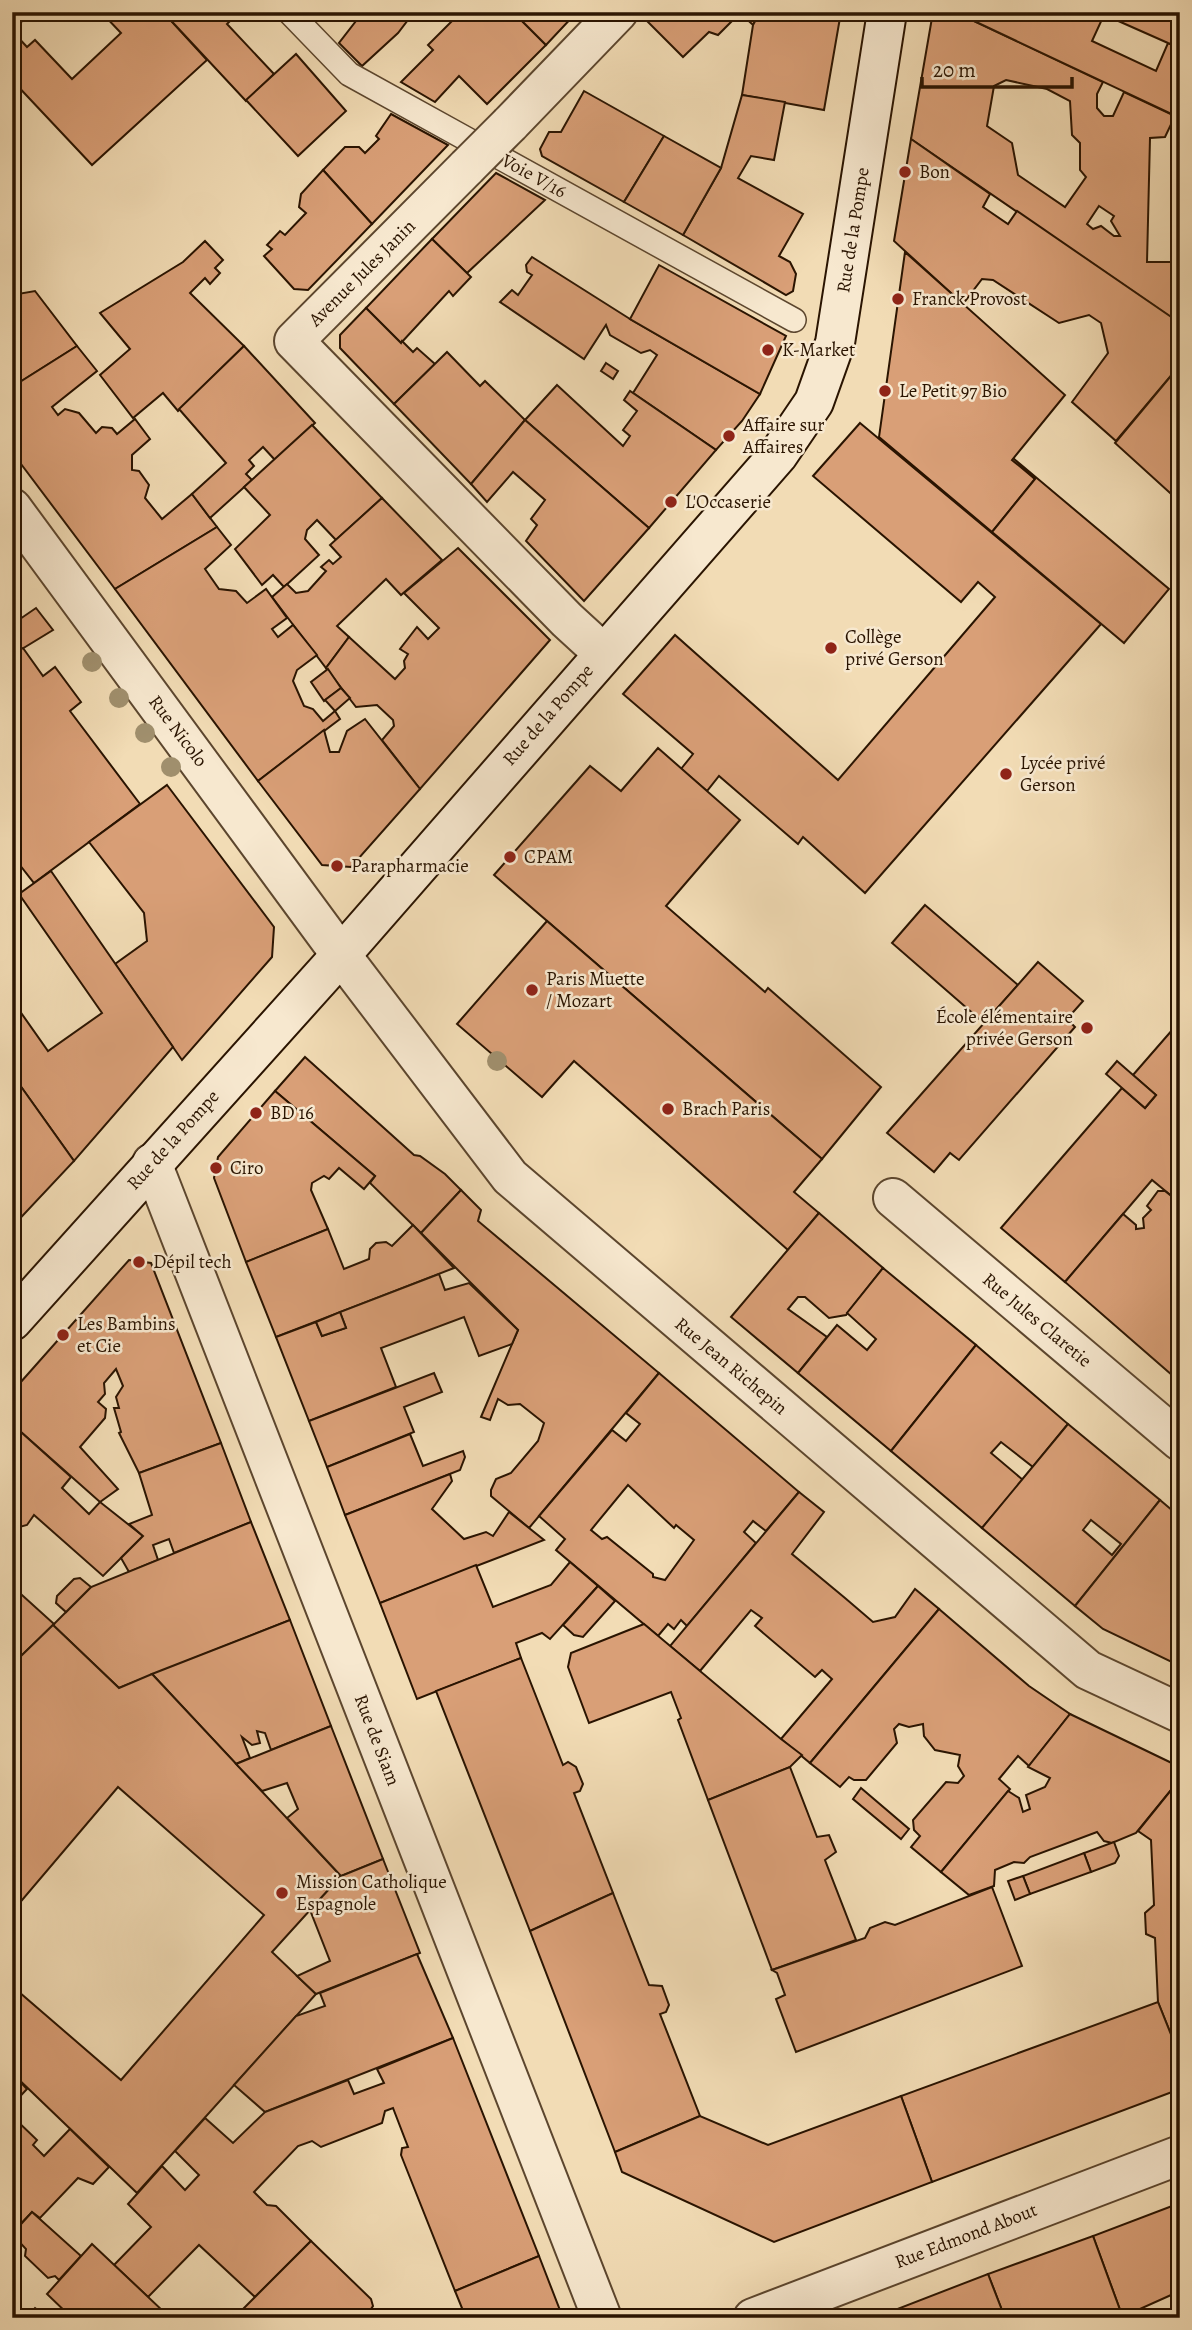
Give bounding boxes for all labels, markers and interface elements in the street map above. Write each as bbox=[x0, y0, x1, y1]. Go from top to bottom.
scale bar bbox=[922, 46, 1073, 90]
text: 20 m bbox=[933, 56, 976, 84]
street label: Voie V/16 bbox=[496, 147, 571, 205]
place label: Bon bbox=[919, 159, 950, 185]
marker: Bon bbox=[897, 164, 913, 180]
street label: Rue de la Pompe bbox=[830, 165, 876, 295]
street label: Avenue Jules Janin bbox=[302, 214, 421, 333]
place label: Franck Provost bbox=[912, 286, 1027, 312]
marker: Franck Provost bbox=[890, 291, 906, 307]
place label: K-Market bbox=[782, 337, 855, 363]
marker: K-Market bbox=[760, 342, 776, 358]
place label: Le Petit 97 Bio bbox=[899, 378, 1007, 404]
marker: Le Petit 97 Bio bbox=[877, 383, 893, 399]
place label: Affaire sur Affaires bbox=[742, 412, 825, 460]
marker: Affaire sur Affaires bbox=[721, 428, 737, 444]
place label: L'Occaserie bbox=[685, 489, 771, 515]
marker: L'Occaserie bbox=[663, 494, 679, 510]
place label: Collège privé Gerson bbox=[845, 624, 944, 672]
marker: Collège privé Gerson bbox=[823, 640, 839, 656]
street label: Rue de la Pompe bbox=[497, 659, 599, 771]
street label: Rue Nicolo bbox=[142, 690, 214, 772]
place label: Lycée privé Gerson bbox=[1020, 750, 1105, 798]
marker: Lycée privé Gerson bbox=[998, 766, 1014, 782]
place label: CPAM bbox=[524, 844, 573, 870]
marker: CPAM bbox=[502, 849, 518, 865]
place label: Parapharmacie bbox=[351, 853, 469, 879]
marker: Parapharmacie bbox=[329, 858, 345, 874]
place label: Paris Muette / Mozart bbox=[546, 966, 645, 1014]
marker: Paris Muette / Mozart bbox=[524, 982, 540, 998]
place label: École élémentaire privée Gerson bbox=[936, 1004, 1073, 1052]
marker: École élémentaire privée Gerson bbox=[1079, 1020, 1095, 1036]
street label: Rue de la Pompe bbox=[121, 1084, 225, 1196]
place label: Brach Paris bbox=[682, 1096, 770, 1122]
place label: BD 16 bbox=[270, 1100, 314, 1126]
marker: Brach Paris bbox=[660, 1101, 676, 1117]
marker: BD 16 bbox=[248, 1105, 264, 1121]
place label: Ciro bbox=[230, 1155, 263, 1181]
marker: Ciro bbox=[208, 1160, 224, 1176]
place label: Dépil tech bbox=[153, 1249, 232, 1275]
marker: Dépil tech bbox=[131, 1254, 147, 1270]
street label: Rue Jules Claretie bbox=[977, 1267, 1097, 1373]
place label: Les Bambins et Cie bbox=[77, 1311, 176, 1359]
street label: Rue Jean Richepin bbox=[669, 1311, 793, 1421]
marker: Les Bambins et Cie bbox=[55, 1327, 71, 1343]
street label: Rue de Siam bbox=[348, 1691, 406, 1790]
place label: Mission Catholique Espagnole bbox=[296, 1869, 447, 1917]
marker: Mission Catholique Espagnole bbox=[274, 1885, 290, 1901]
street label: Rue Edmond About bbox=[891, 2197, 1041, 2275]

